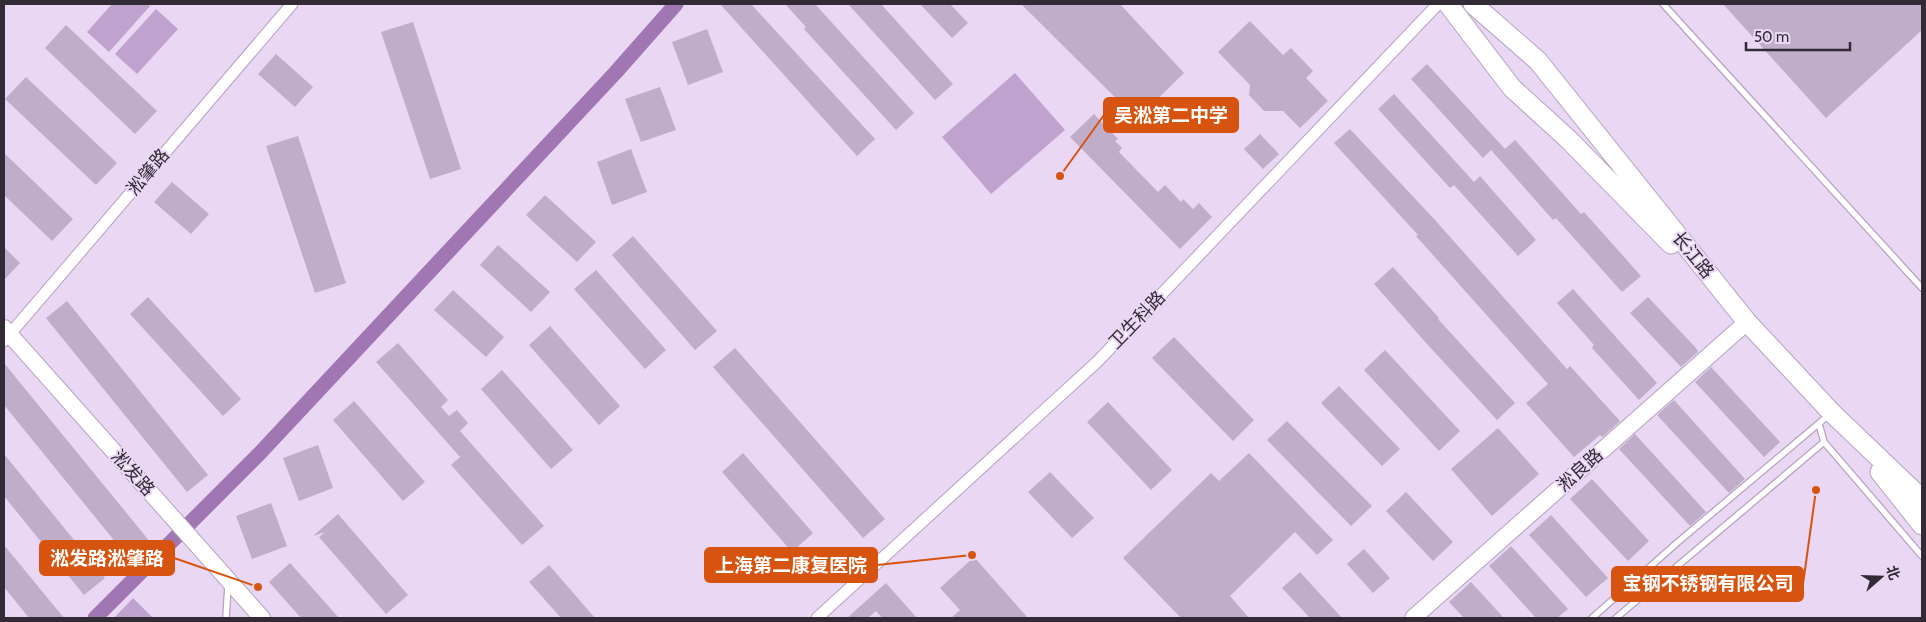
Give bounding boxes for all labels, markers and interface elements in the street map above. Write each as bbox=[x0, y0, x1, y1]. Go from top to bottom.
scale bar bbox=[1746, 20, 1850, 52]
text: 50 m bbox=[1754, 28, 1789, 46]
callout: 吴淞第二中学 bbox=[1104, 98, 1238, 132]
text: 吴淞第二中学 bbox=[1114, 104, 1228, 127]
street label: 淞肇路 bbox=[122, 144, 174, 200]
street label: 长江路 bbox=[1667, 227, 1719, 283]
street label: 卫生科路 bbox=[1104, 286, 1170, 354]
street label: 淞良路 bbox=[1553, 444, 1607, 496]
street label: 淞发路 bbox=[107, 446, 159, 500]
callout: 淞发路淞肇路 bbox=[40, 541, 174, 575]
text: 淞发路淞肇路 bbox=[50, 547, 164, 570]
callout: 上海第二康复医院 bbox=[705, 548, 877, 582]
north arrow bbox=[1856, 552, 1906, 602]
text: 上海第二康复医院 bbox=[715, 554, 867, 577]
text: 北 bbox=[1882, 563, 1904, 582]
callout: 宝钢不锈钢有限公司 bbox=[1612, 567, 1803, 601]
text: 宝钢不锈钢有限公司 bbox=[1622, 572, 1794, 595]

